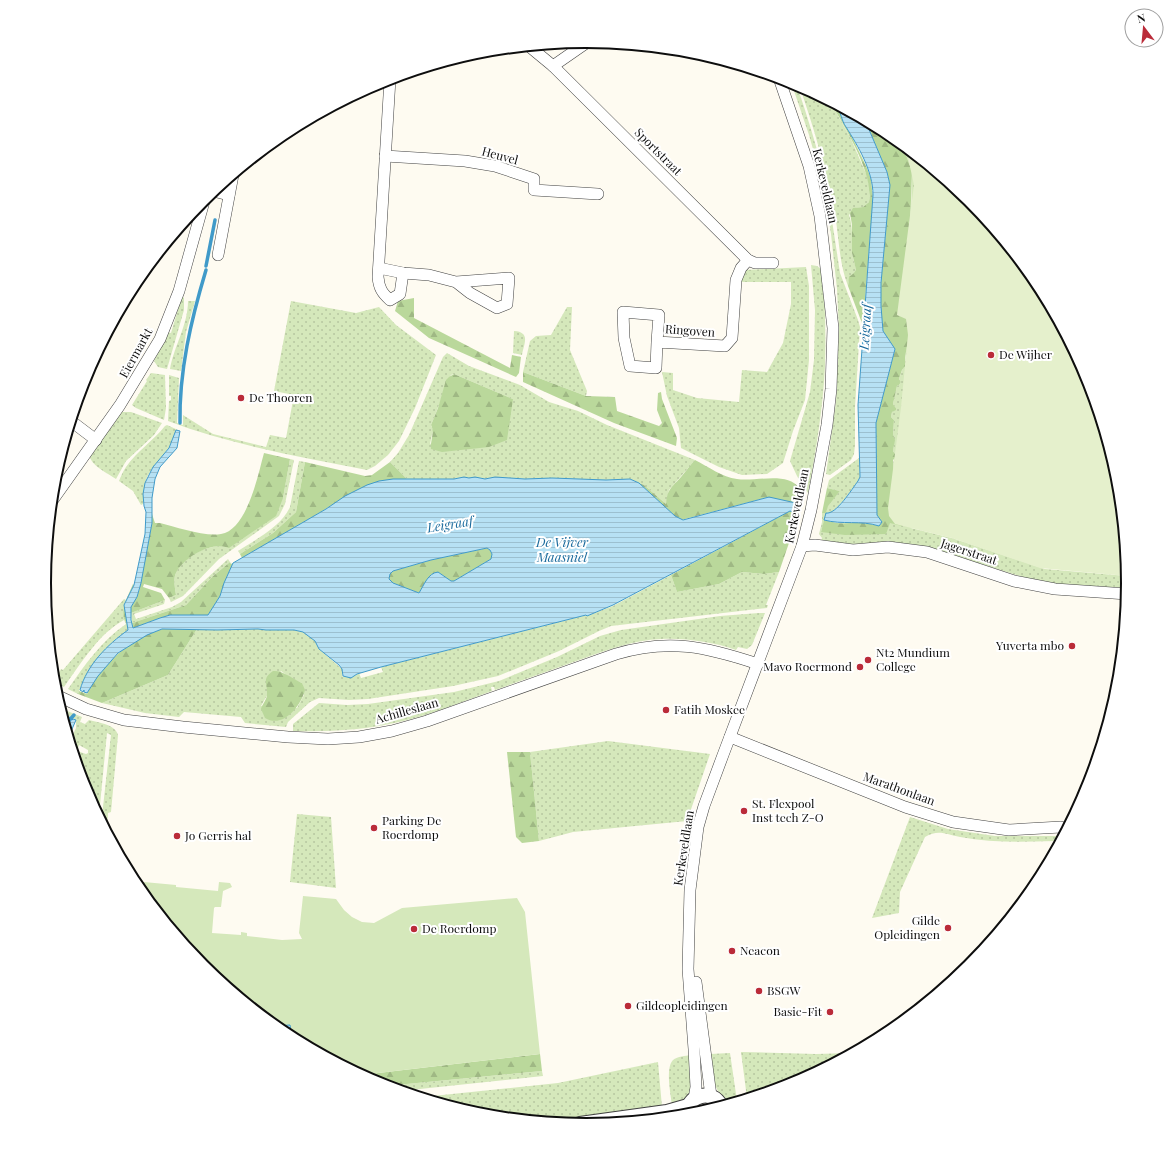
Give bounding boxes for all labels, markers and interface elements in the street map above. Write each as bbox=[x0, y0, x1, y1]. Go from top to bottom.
north arrow bbox=[1124, 8, 1164, 48]
text: N bbox=[1135, 10, 1147, 26]
street label: Sportstraat bbox=[632, 124, 686, 179]
street label: Heuvel bbox=[480, 142, 521, 168]
street label: Kerkeveldlaan bbox=[810, 147, 842, 225]
water label: Leigraaf bbox=[854, 301, 875, 352]
street label: Ringoven bbox=[665, 320, 716, 340]
street label: Eiermarkt bbox=[115, 324, 156, 380]
place label: De Wijher bbox=[999, 346, 1053, 362]
marker: De Wijher bbox=[986, 350, 996, 360]
place label: De Thooren bbox=[249, 389, 312, 405]
marker: De Thooren bbox=[236, 393, 246, 403]
street label: Kerkeveldlaan bbox=[780, 467, 812, 545]
water label: Leigraaf bbox=[425, 511, 477, 536]
water label: De Vijver Maasniel bbox=[535, 533, 588, 565]
street label: Jagerstraat bbox=[938, 534, 1000, 568]
place label: Yuverta mbo bbox=[995, 637, 1064, 653]
marker: Yuverta mbo bbox=[1067, 641, 1077, 651]
place label: Nt2 Mundium College bbox=[876, 644, 950, 674]
marker: Nt2 Mundium College bbox=[863, 655, 873, 665]
place label: Mavo Roermond bbox=[763, 658, 852, 674]
marker: Mavo Roermond bbox=[855, 662, 865, 672]
street label: Achilleslaan bbox=[372, 693, 440, 727]
place label: Fatih Moskee bbox=[674, 701, 745, 717]
marker: Fatih Moskee bbox=[661, 705, 671, 715]
street label: Marathonlaan bbox=[861, 768, 937, 808]
place label: St. Flexpool Inst tech Z-O bbox=[752, 795, 824, 825]
marker: St. Flexpool Inst tech Z-O bbox=[739, 806, 749, 816]
street label: Kerkeveldlaan bbox=[669, 809, 697, 887]
place label: Parking De Roerdomp bbox=[382, 812, 441, 842]
marker: Parking De Roerdomp bbox=[369, 823, 379, 833]
place label: Jo Gerris hal bbox=[184, 827, 252, 843]
marker: Jo Gerris hal bbox=[172, 831, 182, 841]
place label: Gilde Opleidingen bbox=[874, 912, 940, 942]
place label: De Roerdomp bbox=[422, 920, 496, 936]
marker: Gilde Opleidingen bbox=[943, 923, 953, 933]
marker: De Roerdomp bbox=[409, 924, 419, 934]
place label: Neacon bbox=[740, 942, 780, 958]
marker: Neacon bbox=[727, 946, 737, 956]
place label: BSGW bbox=[767, 982, 800, 998]
marker: BSGW bbox=[754, 986, 764, 996]
place label: Gildeopleidingen bbox=[636, 997, 728, 1013]
marker: Gildeopleidingen bbox=[623, 1001, 633, 1011]
place label: Basic-Fit bbox=[773, 1003, 823, 1019]
marker: Basic-Fit bbox=[825, 1007, 835, 1017]

